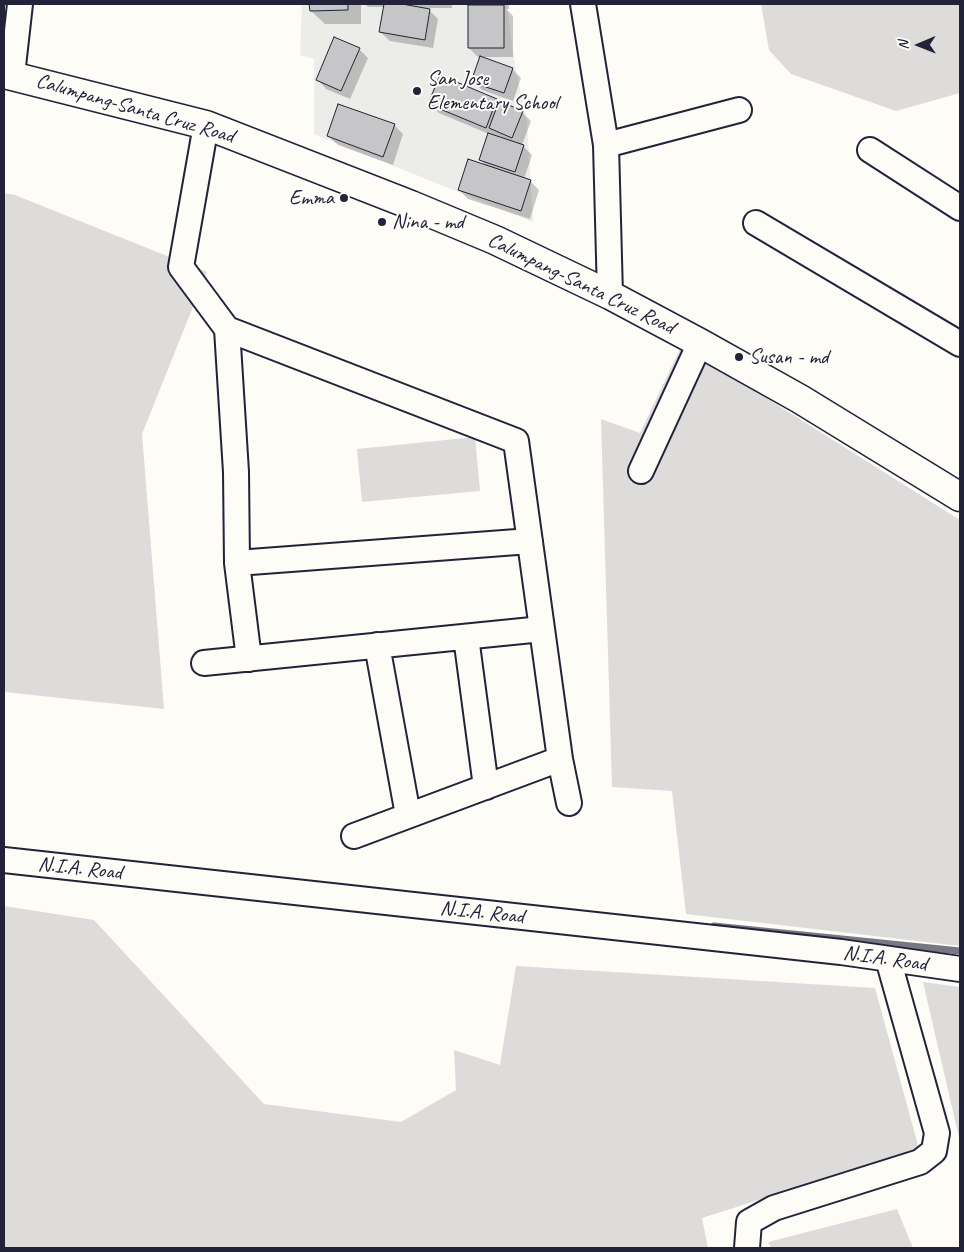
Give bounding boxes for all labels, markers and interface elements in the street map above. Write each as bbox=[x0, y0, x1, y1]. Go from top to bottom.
north arrow bbox=[894, 20, 944, 70]
text: N bbox=[895, 41, 912, 50]
place label: San Jose Elementary School bbox=[427, 66, 558, 116]
street label: Calumpang-Santa Cruz Road bbox=[33, 69, 237, 149]
marker: San Jose Elementary School bbox=[411, 85, 423, 97]
place label: Emma bbox=[289, 185, 334, 211]
marker: Emma bbox=[338, 192, 350, 204]
place label: Nina - md bbox=[392, 209, 464, 235]
marker: Nina - md bbox=[376, 216, 388, 228]
street label: Calumpang-Santa Cruz Road bbox=[483, 228, 679, 340]
place label: Susan - md bbox=[749, 344, 829, 370]
marker: Susan - md bbox=[733, 351, 745, 363]
street label: N.I.A. Road bbox=[37, 852, 123, 886]
street label: N.I.A. Road bbox=[439, 896, 525, 930]
street label: N.I.A. Road bbox=[842, 941, 928, 977]

